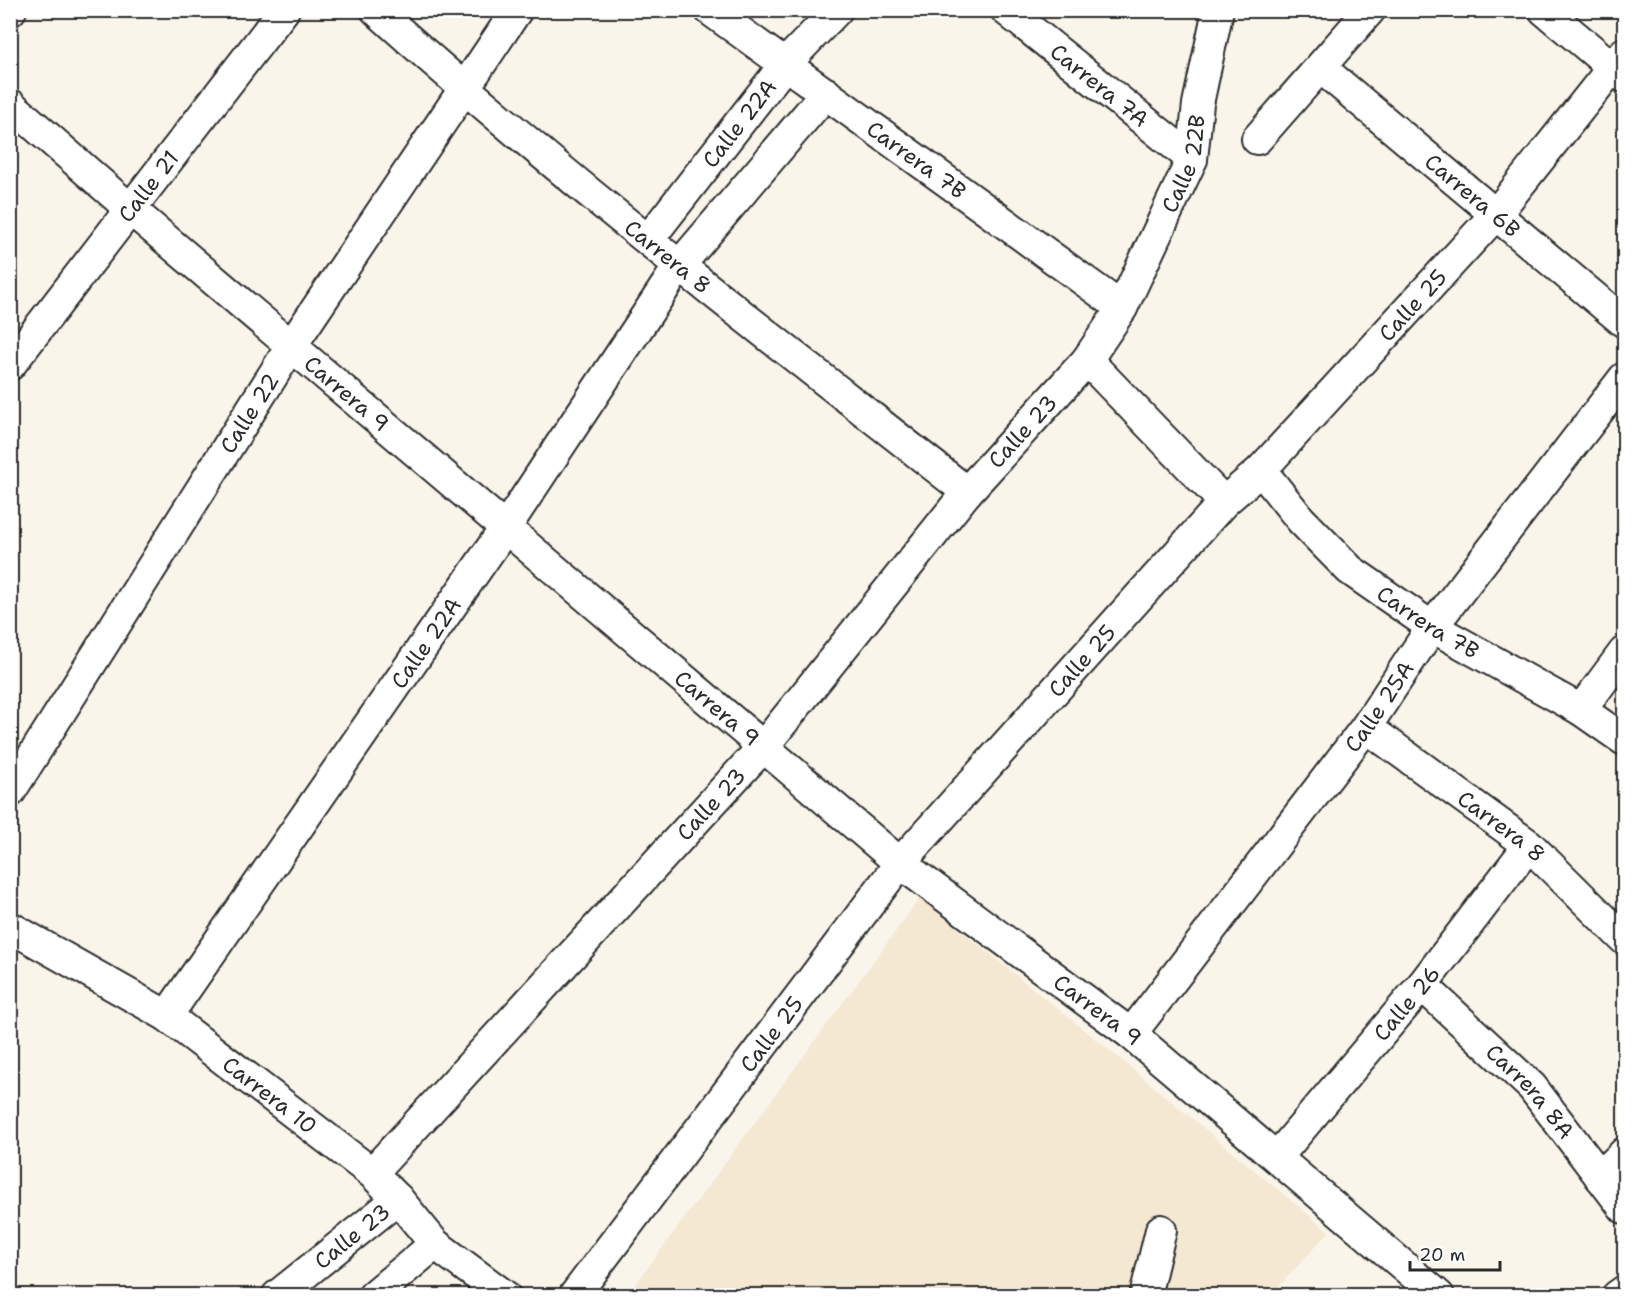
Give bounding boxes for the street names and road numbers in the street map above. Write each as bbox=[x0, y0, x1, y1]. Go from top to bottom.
street label: Carrera 7A bbox=[1044, 37, 1155, 133]
street label: Calle 22A bbox=[695, 73, 783, 173]
street label: Calle 22B bbox=[1154, 113, 1211, 217]
street label: Carrera 7B bbox=[861, 114, 972, 205]
street label: Calle 21 bbox=[111, 144, 185, 228]
street label: Carrera 6B bbox=[1419, 147, 1527, 244]
street label: Carrera 8 bbox=[619, 213, 717, 300]
street label: Calle 25 bbox=[1372, 263, 1453, 347]
street label: Carrera 9 bbox=[298, 349, 396, 438]
street label: Calle 22 bbox=[213, 368, 285, 459]
street label: Calle 23 bbox=[981, 388, 1063, 474]
street label: Carrera 7B bbox=[1371, 579, 1485, 665]
street label: Calle 22A bbox=[384, 592, 467, 694]
street label: Calle 25 bbox=[1041, 618, 1122, 703]
street label: Calle 25A bbox=[1338, 655, 1420, 758]
street label: Carrera 9 bbox=[669, 663, 766, 752]
street label: Calle 23 bbox=[670, 761, 752, 847]
street label: Carrera 8 bbox=[1452, 784, 1552, 868]
street label: Calle 26 bbox=[1367, 960, 1446, 1047]
street label: Carrera 9 bbox=[1048, 967, 1148, 1052]
street label: Calle 25 bbox=[733, 990, 809, 1078]
street label: Carrera 8A bbox=[1480, 1037, 1581, 1145]
street label: Carrera 10 bbox=[217, 1049, 323, 1140]
street label: Calle 23 bbox=[308, 1197, 396, 1275]

